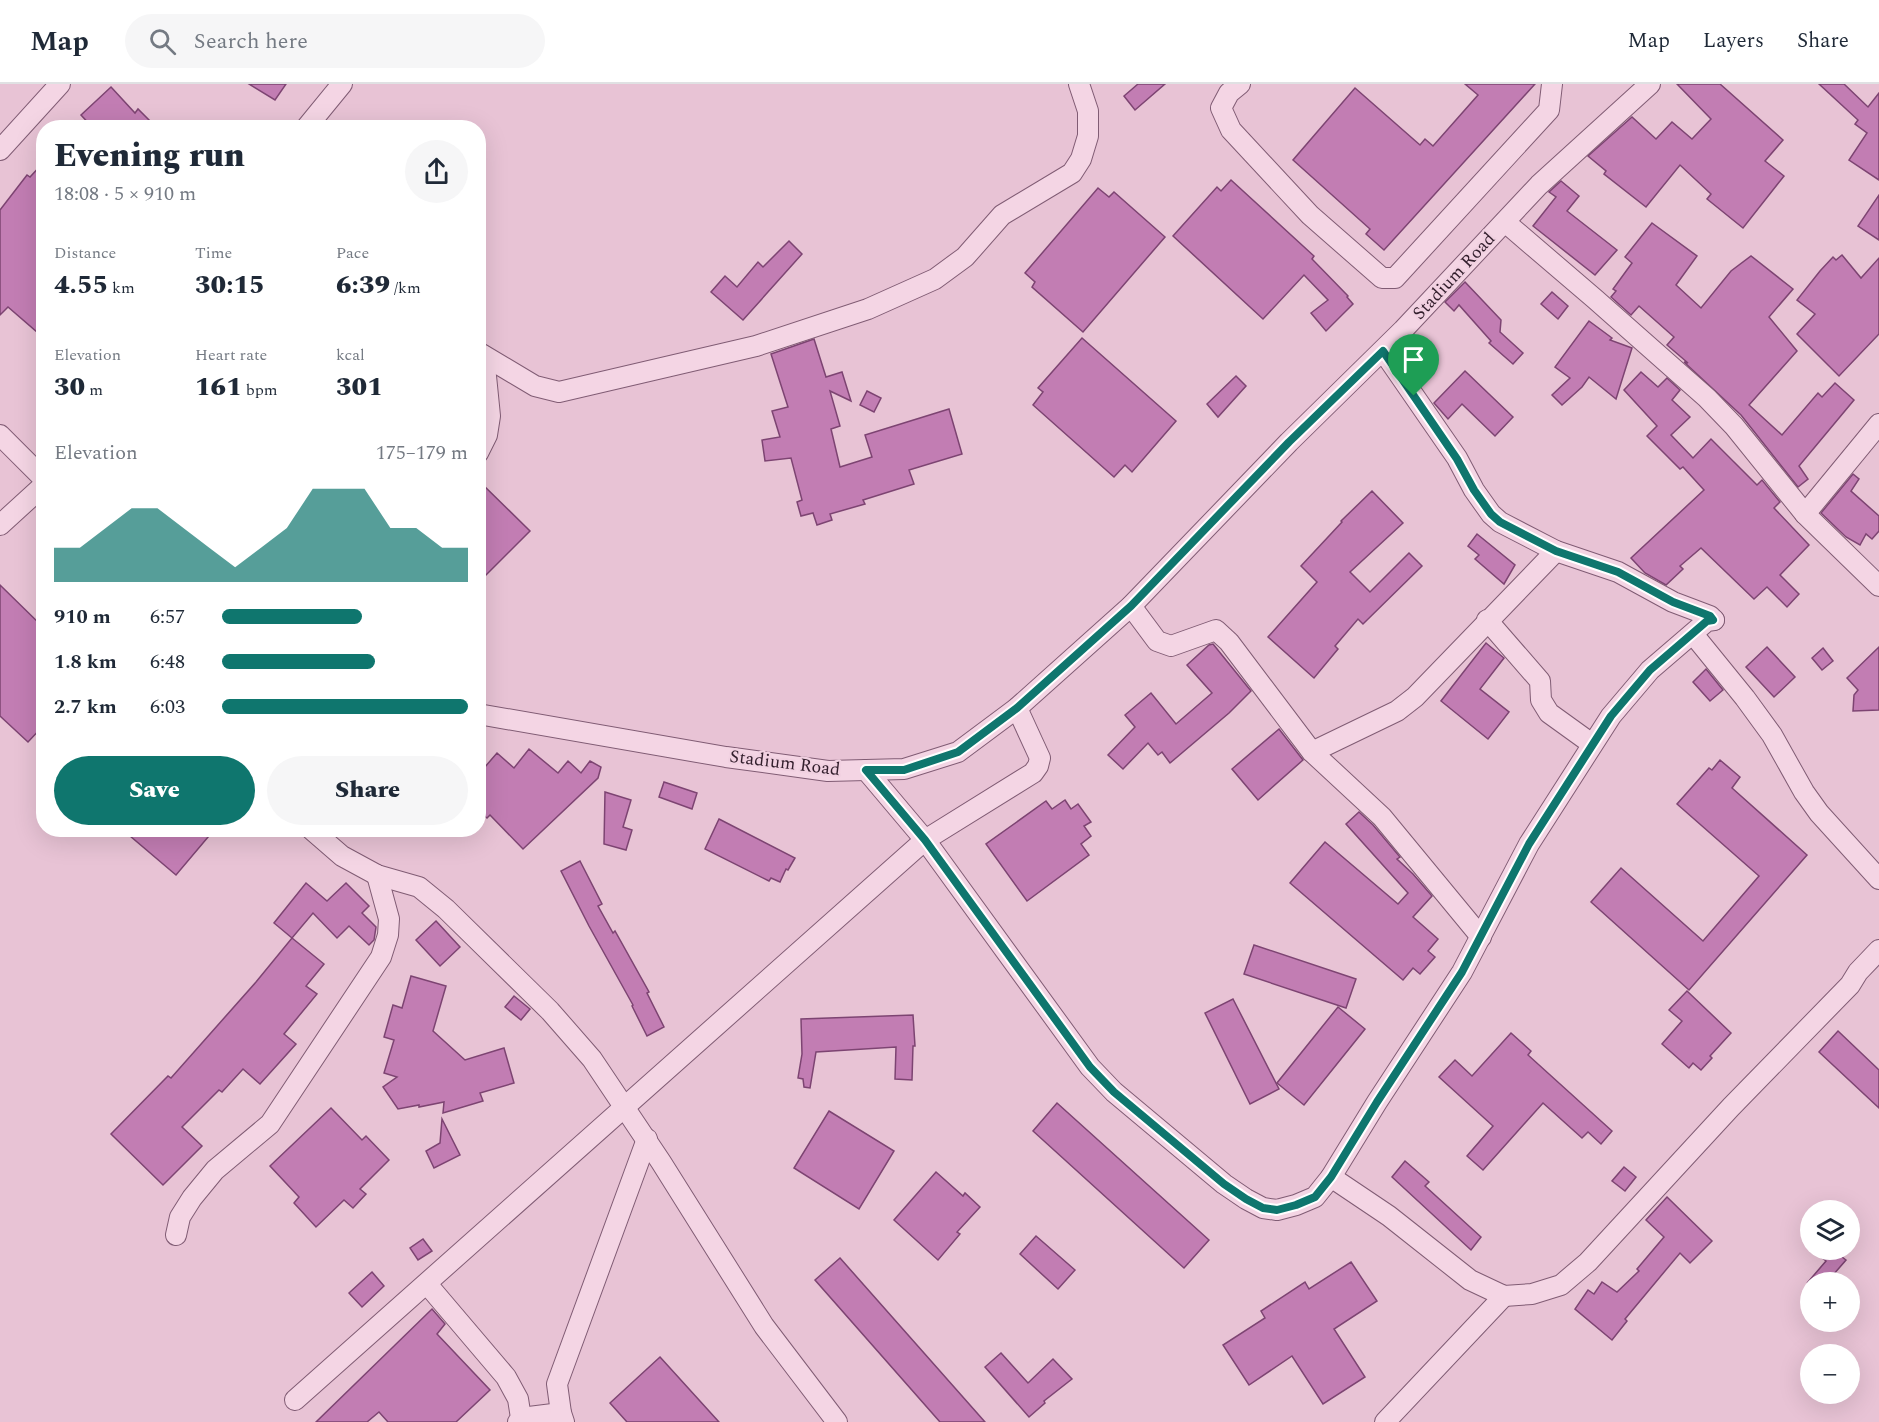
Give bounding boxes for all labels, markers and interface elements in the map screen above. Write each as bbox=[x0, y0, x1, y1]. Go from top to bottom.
search box bbox=[125, 14, 545, 68]
text: Map bbox=[30, 20, 89, 63]
icon: search bbox=[146, 25, 179, 58]
text: Search here bbox=[194, 25, 308, 58]
text: Map bbox=[1628, 25, 1670, 57]
text: Layers bbox=[1703, 25, 1764, 57]
text: Share bbox=[1797, 25, 1849, 57]
text: Evening run bbox=[54, 131, 245, 181]
button: share bbox=[405, 140, 468, 203]
text: 18:08 · 5 × 910 m bbox=[54, 179, 196, 209]
street label: Stadium Road bbox=[1406, 226, 1502, 326]
text: Distance bbox=[54, 241, 116, 265]
text: Time bbox=[195, 241, 232, 265]
text: Pace bbox=[336, 241, 369, 265]
text: 4.55 bbox=[54, 265, 108, 305]
text: 30:15 bbox=[195, 265, 265, 305]
text: 6:39 bbox=[336, 265, 390, 305]
text: km bbox=[108, 276, 135, 300]
text: /km bbox=[390, 276, 421, 300]
pin bbox=[1388, 334, 1439, 396]
text: Elevation bbox=[54, 343, 121, 367]
text: Heart rate bbox=[195, 343, 267, 367]
text: kcal bbox=[336, 343, 365, 367]
icon: arrive bbox=[1397, 343, 1430, 376]
text: 30 bbox=[54, 367, 85, 407]
text: 161 bbox=[195, 367, 242, 407]
text: 301 bbox=[336, 367, 383, 407]
text: m bbox=[85, 378, 103, 402]
text: bpm bbox=[242, 378, 278, 402]
text: Elevation bbox=[54, 438, 138, 468]
text: 175–179 m bbox=[376, 438, 468, 468]
text: 910 m bbox=[54, 602, 111, 632]
text: 6:57 bbox=[150, 602, 185, 632]
text: 1.8 km bbox=[54, 647, 117, 677]
text: 6:48 bbox=[150, 647, 185, 677]
text: 2.7 km bbox=[54, 692, 117, 722]
text: 6:03 bbox=[150, 692, 185, 722]
street label: Stadium Road bbox=[728, 743, 842, 783]
button: Save bbox=[54, 756, 255, 825]
button: Share bbox=[267, 756, 468, 825]
map controls bbox=[1800, 1200, 1860, 1404]
button: layers bbox=[1800, 1200, 1860, 1260]
button: + bbox=[1800, 1272, 1860, 1332]
button: − bbox=[1800, 1344, 1860, 1404]

